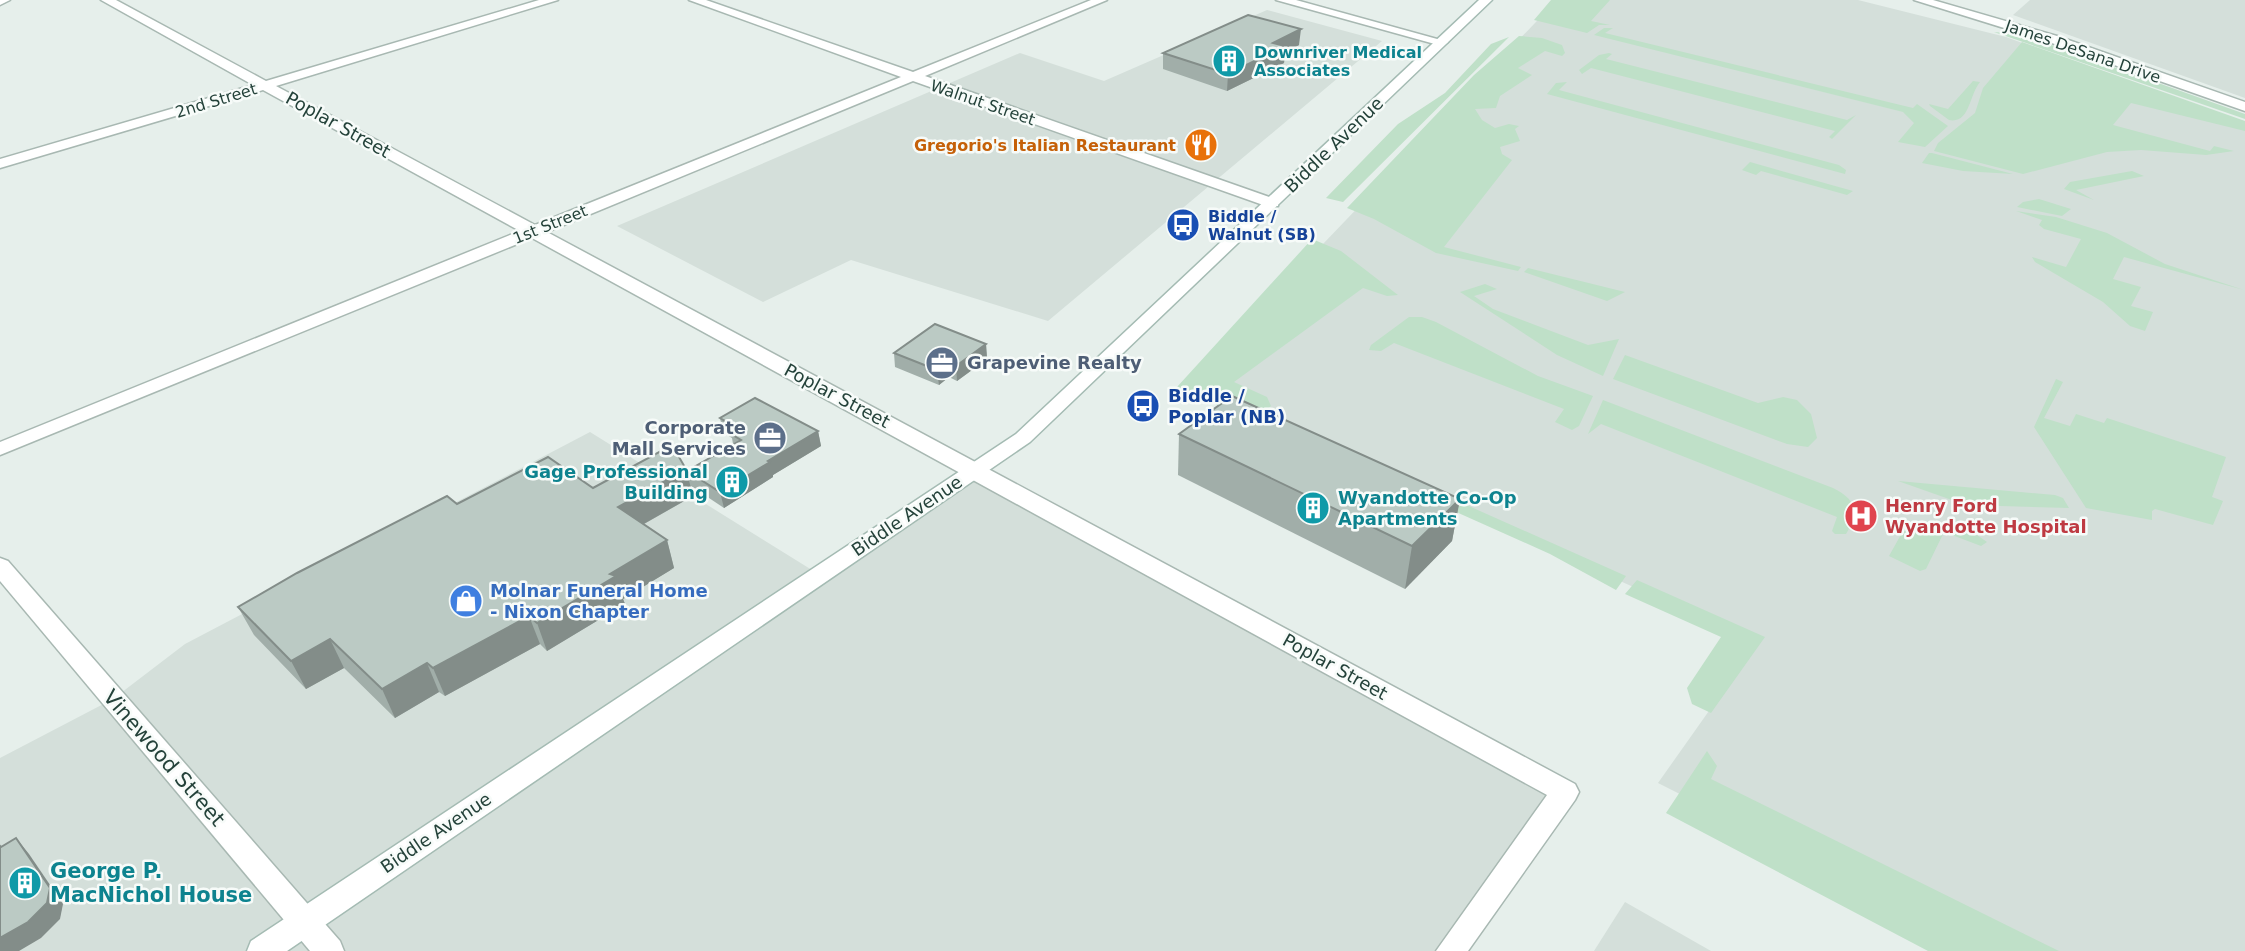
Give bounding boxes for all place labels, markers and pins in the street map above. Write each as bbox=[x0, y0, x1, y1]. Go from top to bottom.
building icon: Downriver Medical Associates bbox=[1210, 42, 1248, 80]
place label: Downriver Medical Associates bbox=[1254, 43, 1422, 80]
restaurant icon: Gregorio's Italian Restaurant bbox=[1182, 126, 1220, 164]
place label: Gregorio's Italian Restaurant bbox=[914, 136, 1176, 155]
bus stop icon: Biddle / Walnut (SB) bbox=[1164, 206, 1202, 244]
place label: Biddle / Walnut (SB) bbox=[1208, 207, 1316, 244]
office icon: Grapevine Realty bbox=[923, 344, 961, 382]
place label: Grapevine Realty bbox=[967, 352, 1142, 373]
place label: Biddle / Poplar (NB) bbox=[1168, 385, 1285, 427]
bus stop icon: Biddle / Poplar (NB) bbox=[1124, 387, 1162, 425]
place label: Corporate Mall Services bbox=[612, 417, 746, 459]
office icon: Corporate Mall Services bbox=[751, 419, 789, 457]
place label: Gage Professional Building bbox=[524, 461, 708, 503]
building icon: Gage Professional Building bbox=[713, 463, 751, 501]
place label: Wyandotte Co-Op Apartments bbox=[1338, 487, 1517, 529]
building icon: Wyandotte Co-Op Apartments bbox=[1294, 489, 1332, 527]
place label: Henry Ford Wyandotte Hospital bbox=[1885, 495, 2087, 537]
hospital icon: Henry Ford Wyandotte Hospital bbox=[1842, 497, 1880, 535]
place label: Molnar Funeral Home - Nixon Chapter bbox=[490, 580, 708, 622]
shop icon: Molnar Funeral Home - Nixon Chapter bbox=[447, 582, 485, 620]
place label: George P. MacNichol House bbox=[50, 859, 252, 907]
building icon: George P. MacNichol House bbox=[6, 864, 44, 902]

